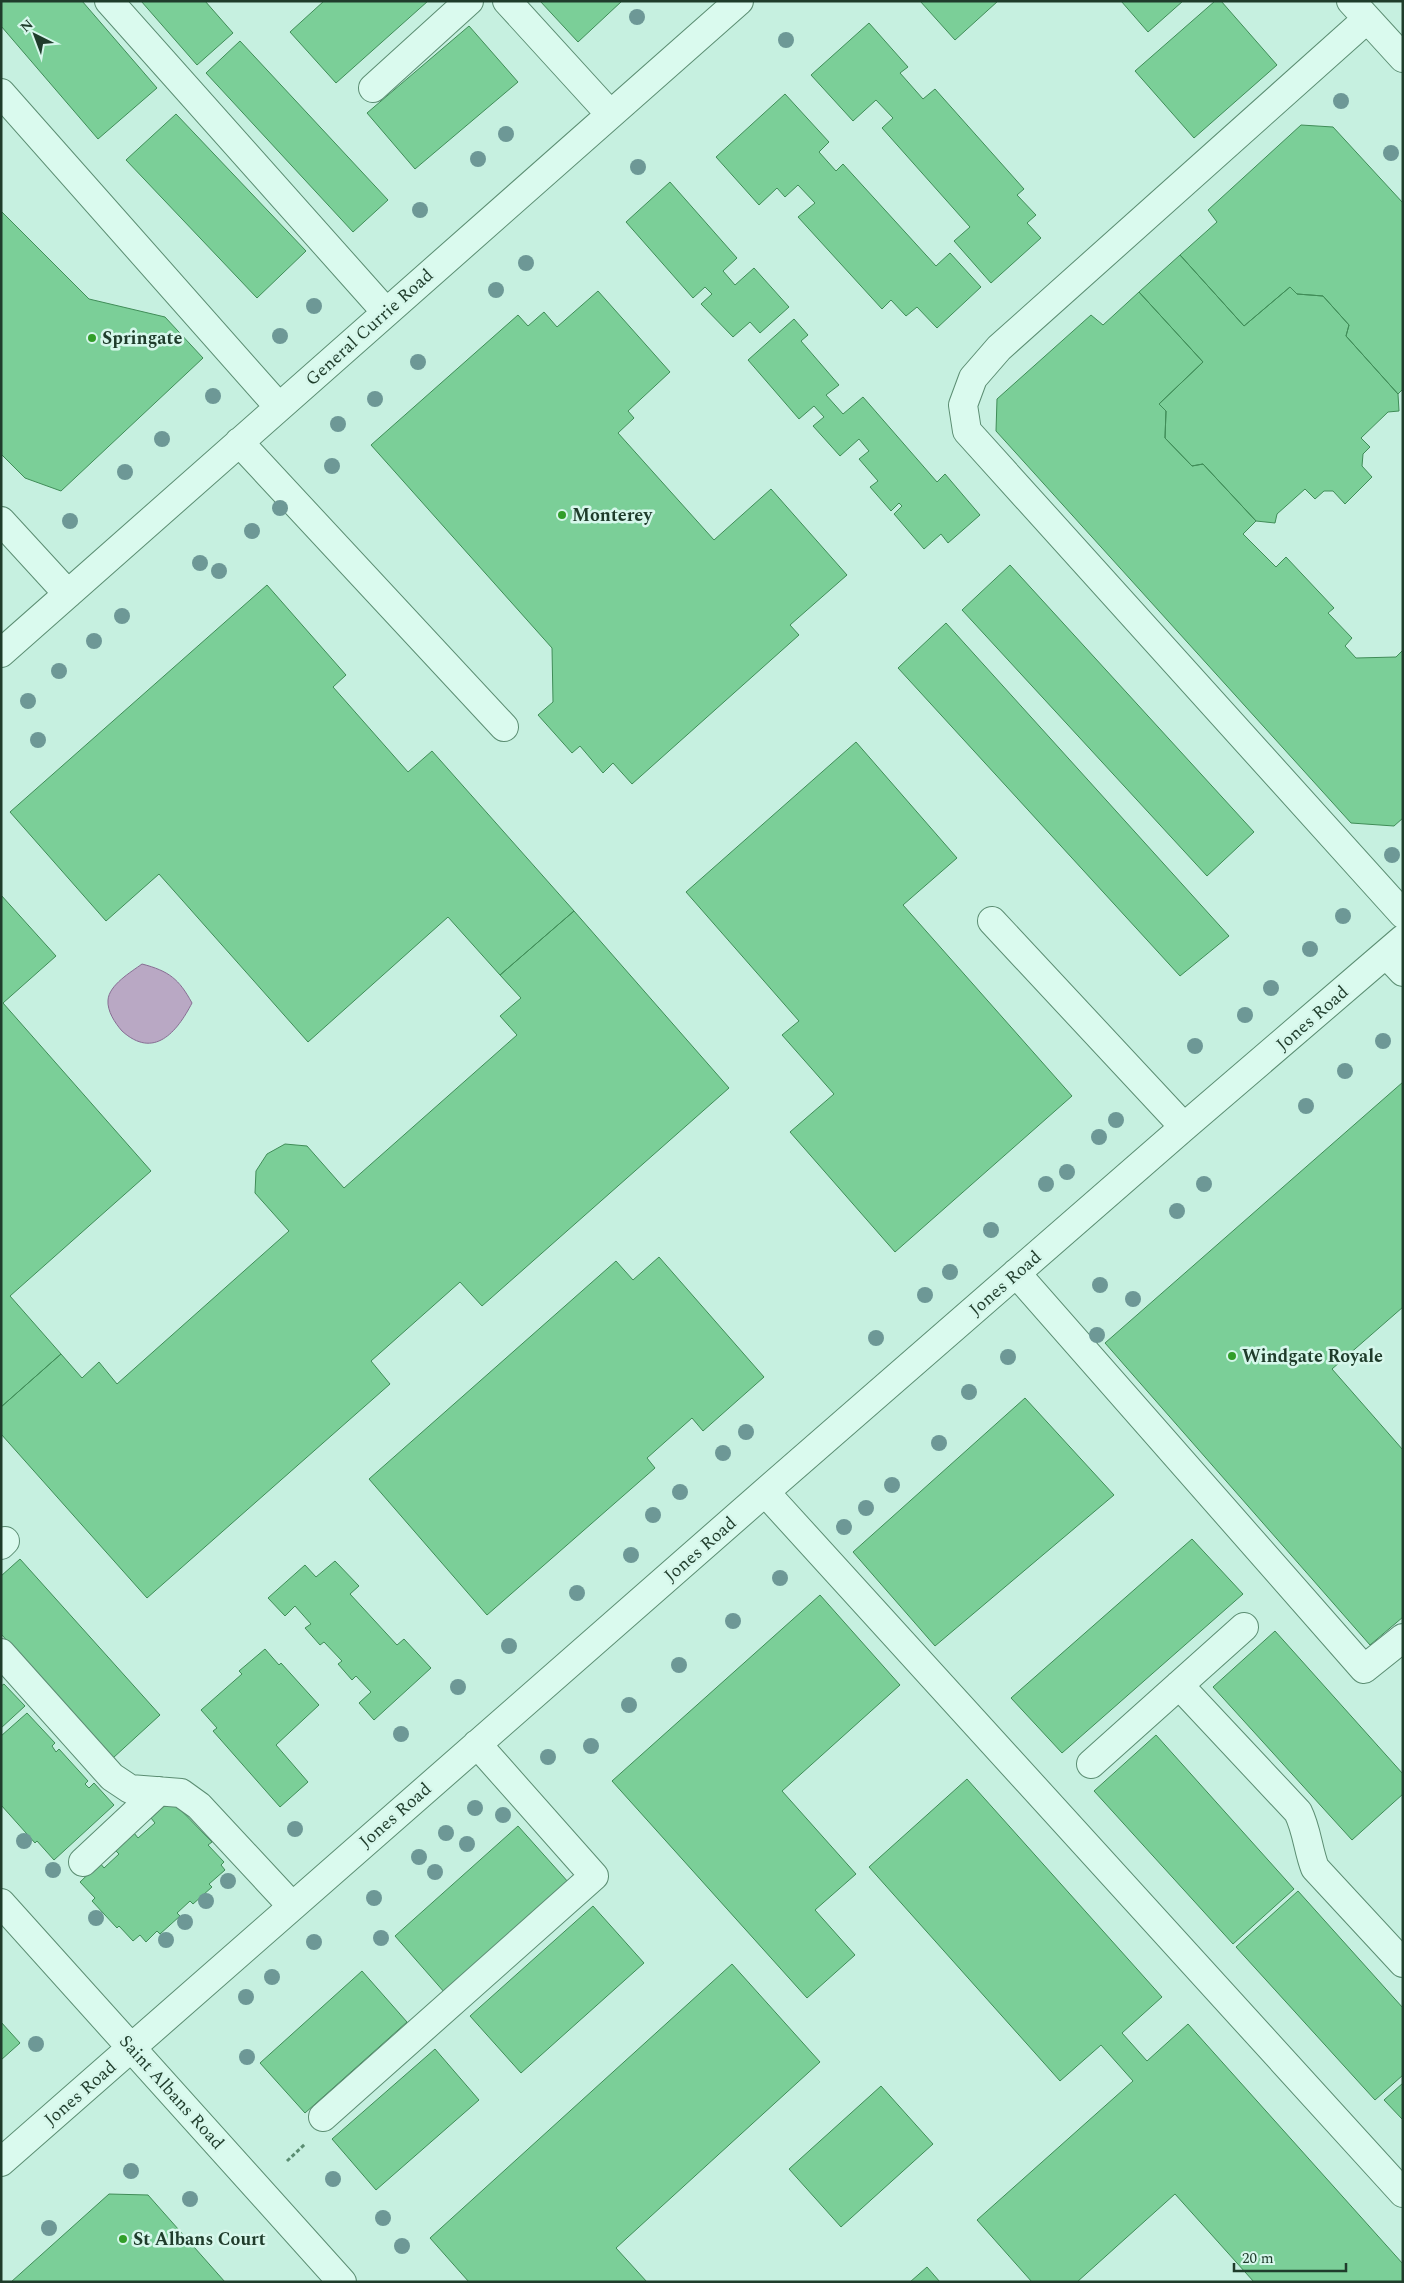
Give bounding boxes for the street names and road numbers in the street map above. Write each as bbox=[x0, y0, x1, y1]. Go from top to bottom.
street label: General Currie Road bbox=[299, 262, 439, 392]
street label: Jones Road bbox=[1270, 979, 1355, 1058]
street label: Jones Road bbox=[963, 1244, 1048, 1323]
street label: Jones Road bbox=[658, 1510, 743, 1589]
street label: Jones Road bbox=[353, 1776, 438, 1855]
street label: Saint Albans Road bbox=[113, 2029, 231, 2156]
street label: Jones Road bbox=[38, 2054, 123, 2133]

